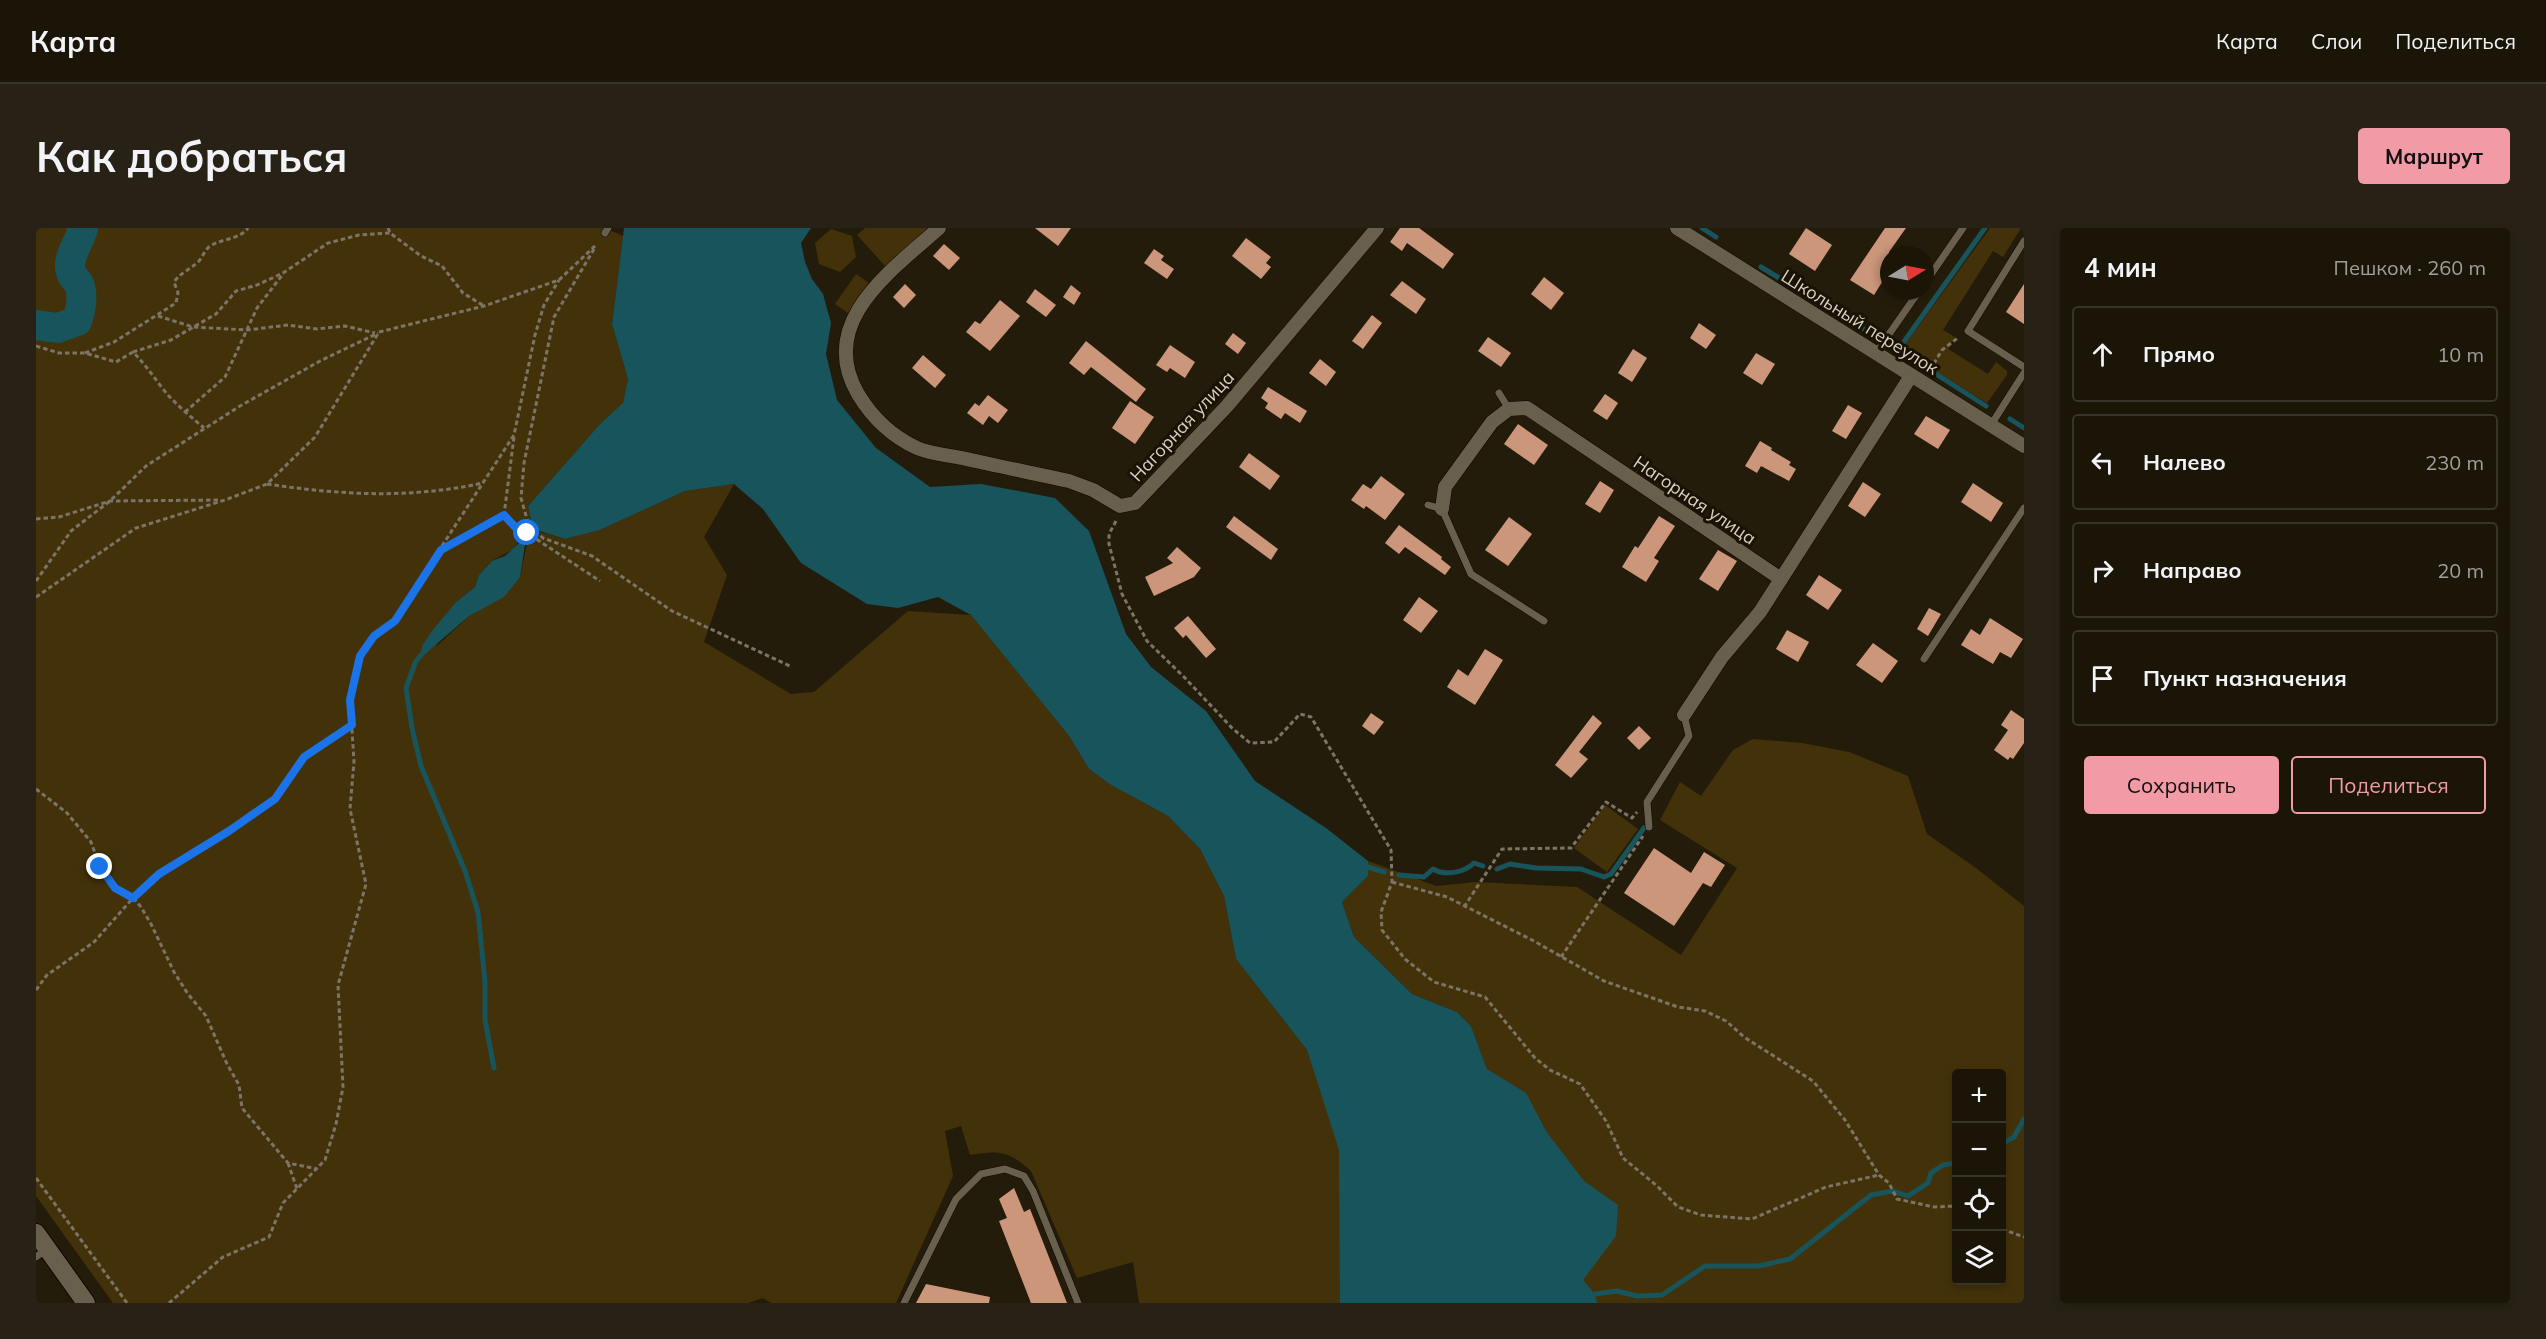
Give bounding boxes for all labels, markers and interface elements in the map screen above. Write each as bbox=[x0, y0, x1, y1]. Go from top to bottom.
text: Карта bbox=[30, 24, 116, 59]
text: Карта bbox=[2216, 28, 2278, 54]
text: Слои bbox=[2311, 28, 2362, 54]
text: Поделиться bbox=[2395, 28, 2516, 54]
button: Маршрут bbox=[2358, 128, 2510, 184]
text: Как добраться bbox=[36, 130, 348, 183]
north arrow bbox=[1880, 246, 1934, 300]
text: 4 мин bbox=[2084, 251, 2157, 284]
text: Пешком · 260 m bbox=[2334, 255, 2486, 280]
street label: Школьный переулок bbox=[1777, 264, 1943, 380]
icon: ahead bbox=[2086, 338, 2119, 371]
text: Прямо bbox=[2143, 340, 2215, 368]
text: 10 m bbox=[2437, 342, 2484, 367]
street label: Нагорная улица bbox=[1125, 366, 1239, 486]
icon: left bbox=[2086, 446, 2119, 479]
text: Налево bbox=[2143, 448, 2226, 476]
street label: Нагорная улица bbox=[1629, 450, 1761, 550]
text: 230 m bbox=[2425, 450, 2484, 475]
route start bbox=[513, 519, 539, 545]
icon: right bbox=[2086, 554, 2119, 587]
text: Направо bbox=[2143, 556, 2241, 584]
text: 20 m bbox=[2437, 558, 2484, 583]
icon: arrive bbox=[2086, 662, 2119, 695]
text: Пункт назначения bbox=[2143, 664, 2347, 692]
button: Сохранить bbox=[2084, 756, 2279, 814]
button: Поделиться bbox=[2291, 756, 2486, 814]
route end bbox=[86, 853, 112, 879]
map controls bbox=[1952, 1069, 2006, 1285]
button: + bbox=[1952, 1069, 2006, 1123]
button: − bbox=[1952, 1123, 2006, 1177]
button: locate bbox=[1952, 1177, 2006, 1231]
button: layers bbox=[1952, 1231, 2006, 1285]

